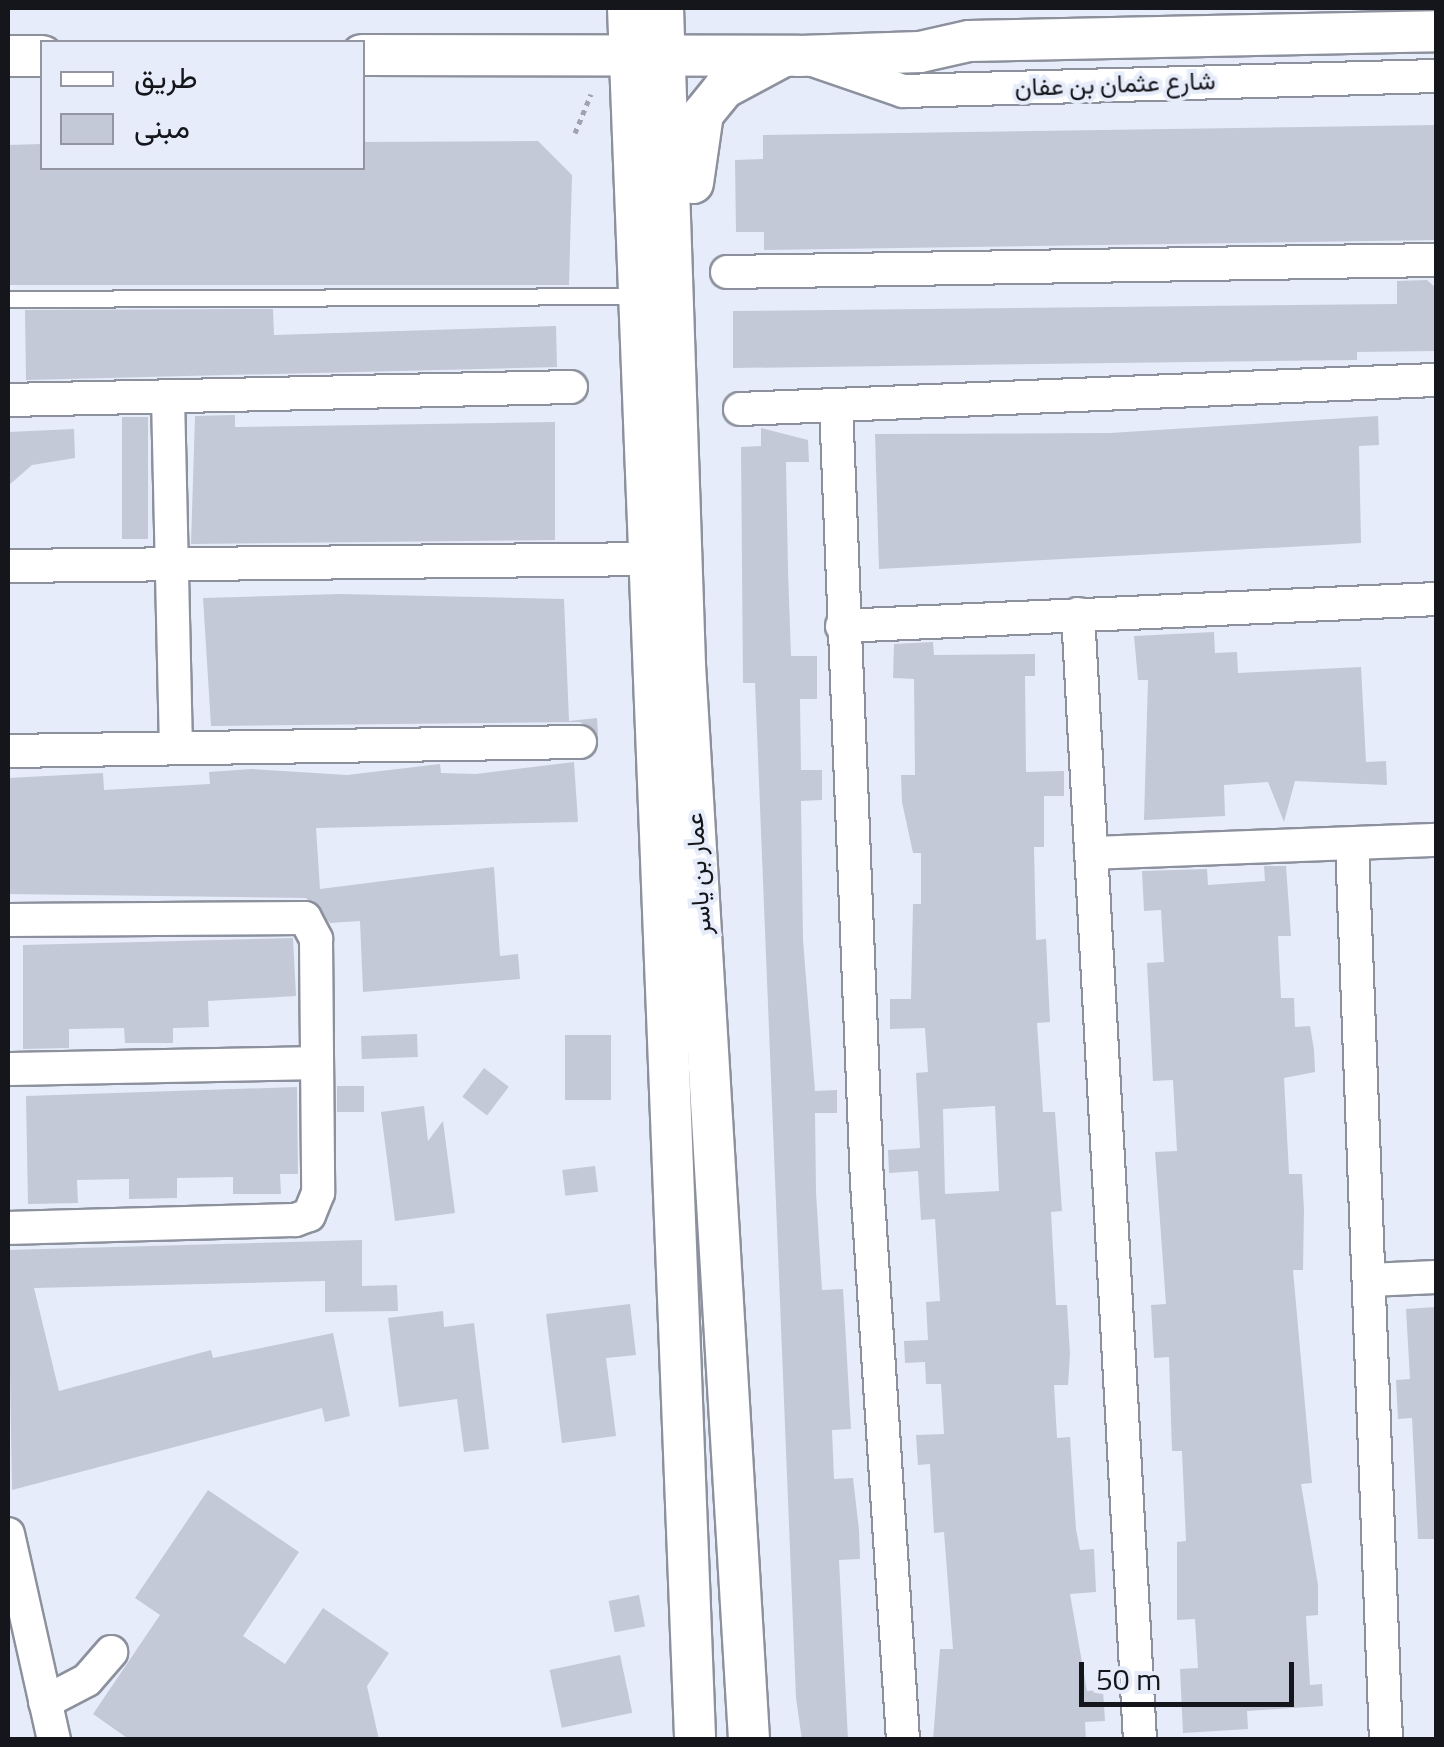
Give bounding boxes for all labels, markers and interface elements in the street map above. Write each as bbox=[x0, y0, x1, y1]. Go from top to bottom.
legend bbox=[40, 40, 365, 170]
text: طريق bbox=[134, 54, 198, 100]
street label: شارع عثمان بن عفان bbox=[1014, 66, 1216, 102]
text: مبنى bbox=[134, 104, 190, 150]
street label: عمار بن ياسر bbox=[679, 812, 717, 936]
scale bar bbox=[1084, 1642, 1299, 1704]
text: 50 m bbox=[1096, 1656, 1161, 1702]

